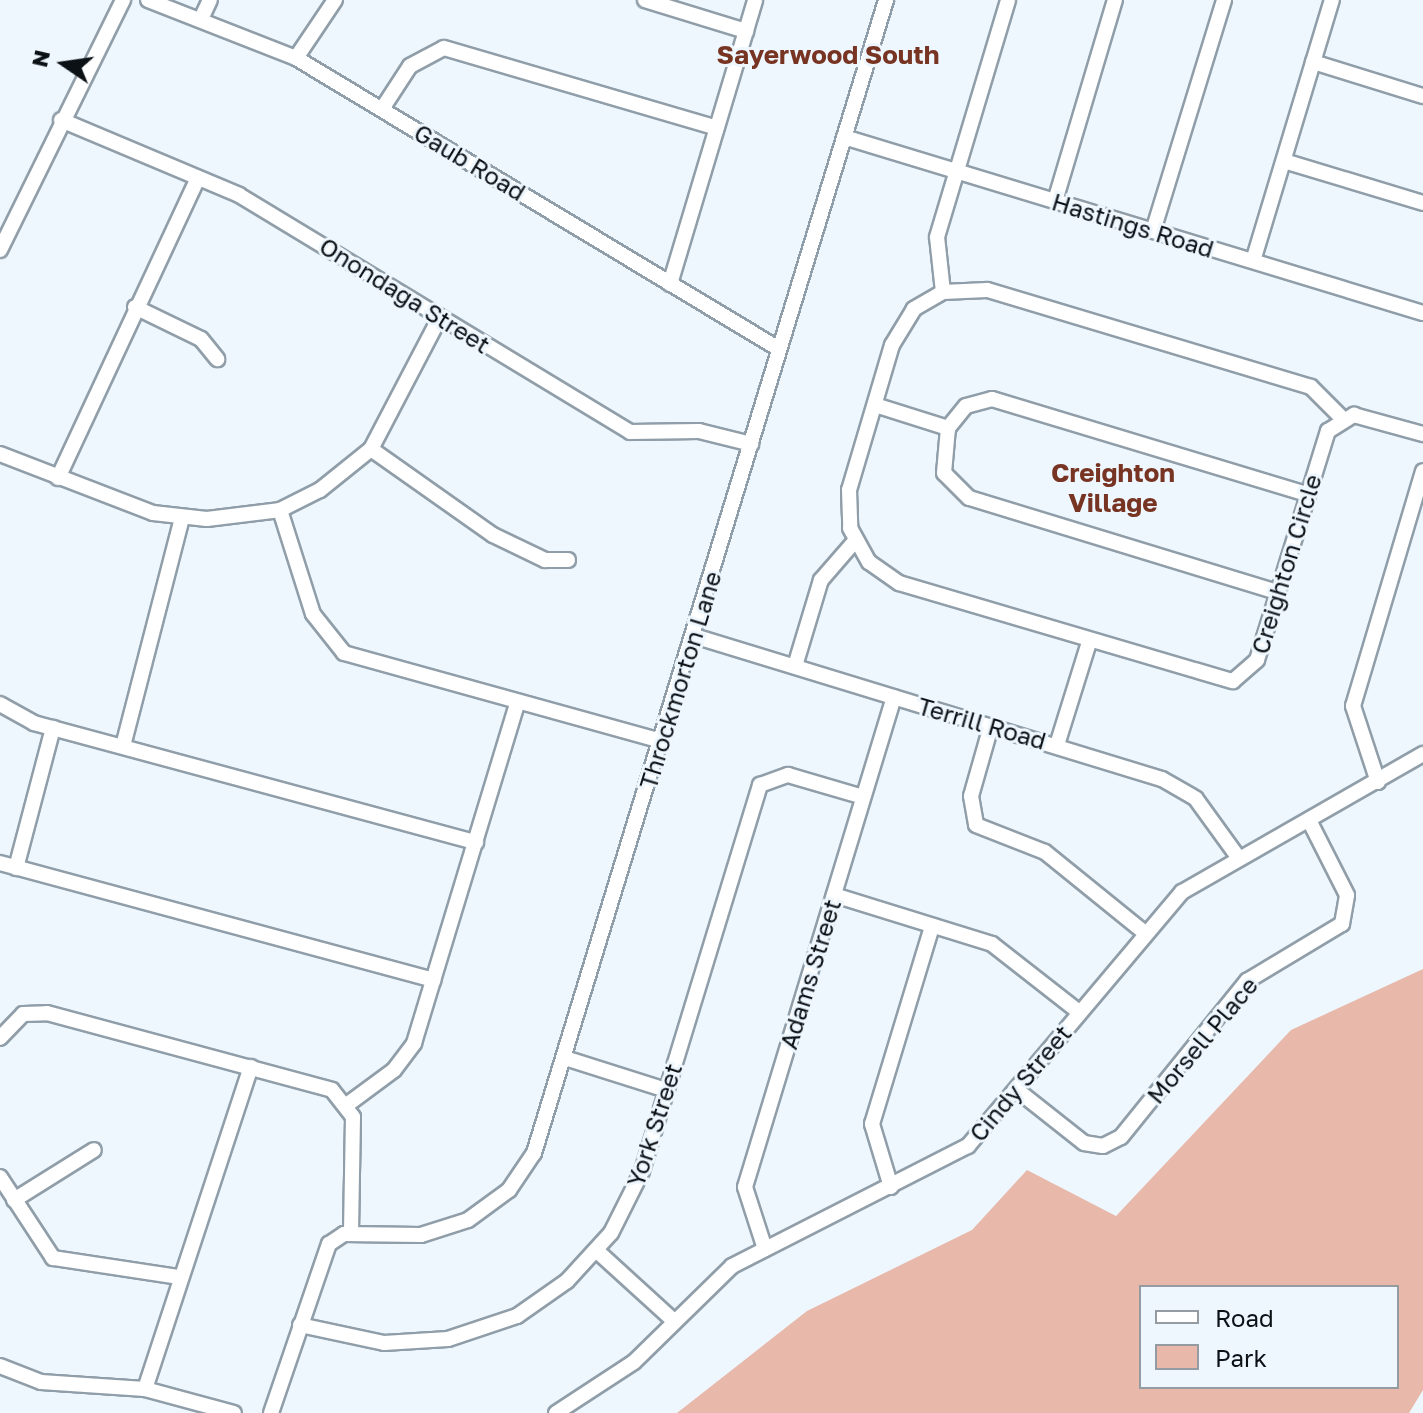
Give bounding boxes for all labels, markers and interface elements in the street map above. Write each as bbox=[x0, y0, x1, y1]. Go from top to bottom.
north arrow bbox=[24, 24, 104, 104]
district label: Sayerwood South bbox=[717, 39, 939, 71]
text: N bbox=[25, 47, 55, 70]
street label: Gaub Road bbox=[409, 118, 531, 206]
street label: Hastings Road bbox=[1049, 187, 1217, 263]
street label: Onondaga Street bbox=[315, 231, 495, 359]
district label: Creighton Village bbox=[1051, 457, 1175, 518]
street label: Creighton Circle bbox=[1245, 471, 1327, 657]
street label: Throckmorton Lane bbox=[633, 568, 727, 792]
street label: Terrill Road bbox=[915, 691, 1049, 755]
street label: Adams Street bbox=[774, 896, 846, 1052]
street label: Morsell Place bbox=[1141, 971, 1263, 1109]
street label: Cindy Street bbox=[963, 1019, 1077, 1147]
street label: York Street bbox=[621, 1060, 687, 1190]
legend bbox=[1139, 1285, 1399, 1389]
text: Road bbox=[1215, 1303, 1274, 1332]
text: Park bbox=[1215, 1343, 1267, 1372]

